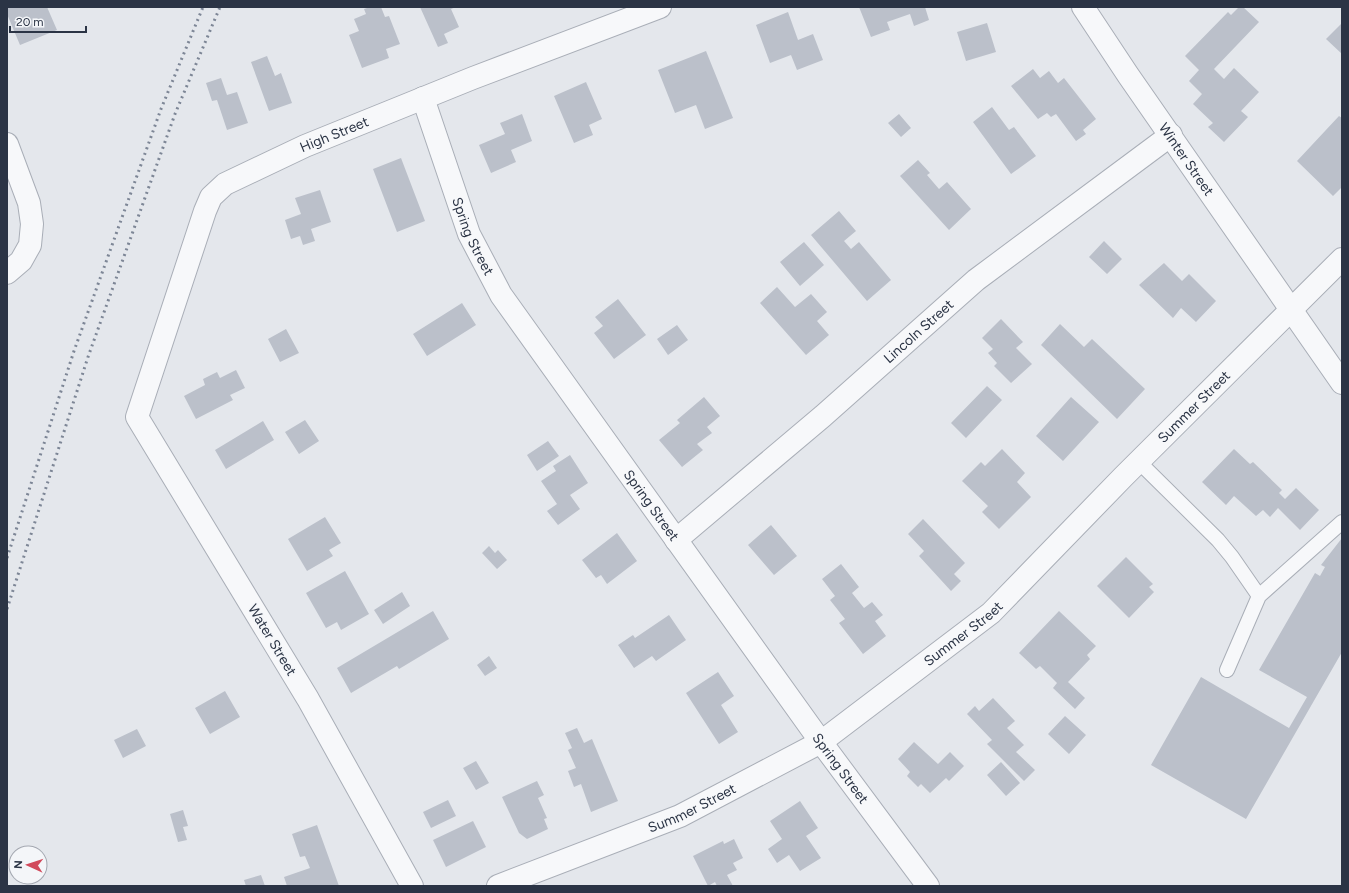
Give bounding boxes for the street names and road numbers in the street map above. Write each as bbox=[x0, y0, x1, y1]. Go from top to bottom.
street label: High Street bbox=[297, 113, 371, 156]
street label: Winter Street bbox=[1155, 119, 1218, 199]
street label: Spring Street bbox=[449, 195, 498, 278]
street label: Lincoln Street bbox=[880, 296, 957, 367]
street label: Summer Street bbox=[1154, 367, 1234, 446]
street label: Spring Street bbox=[620, 466, 683, 544]
street label: Summer Street bbox=[920, 598, 1006, 670]
street label: Water Street bbox=[244, 601, 300, 679]
street label: Spring Street bbox=[809, 730, 872, 807]
street label: Summer Street bbox=[646, 780, 739, 836]

